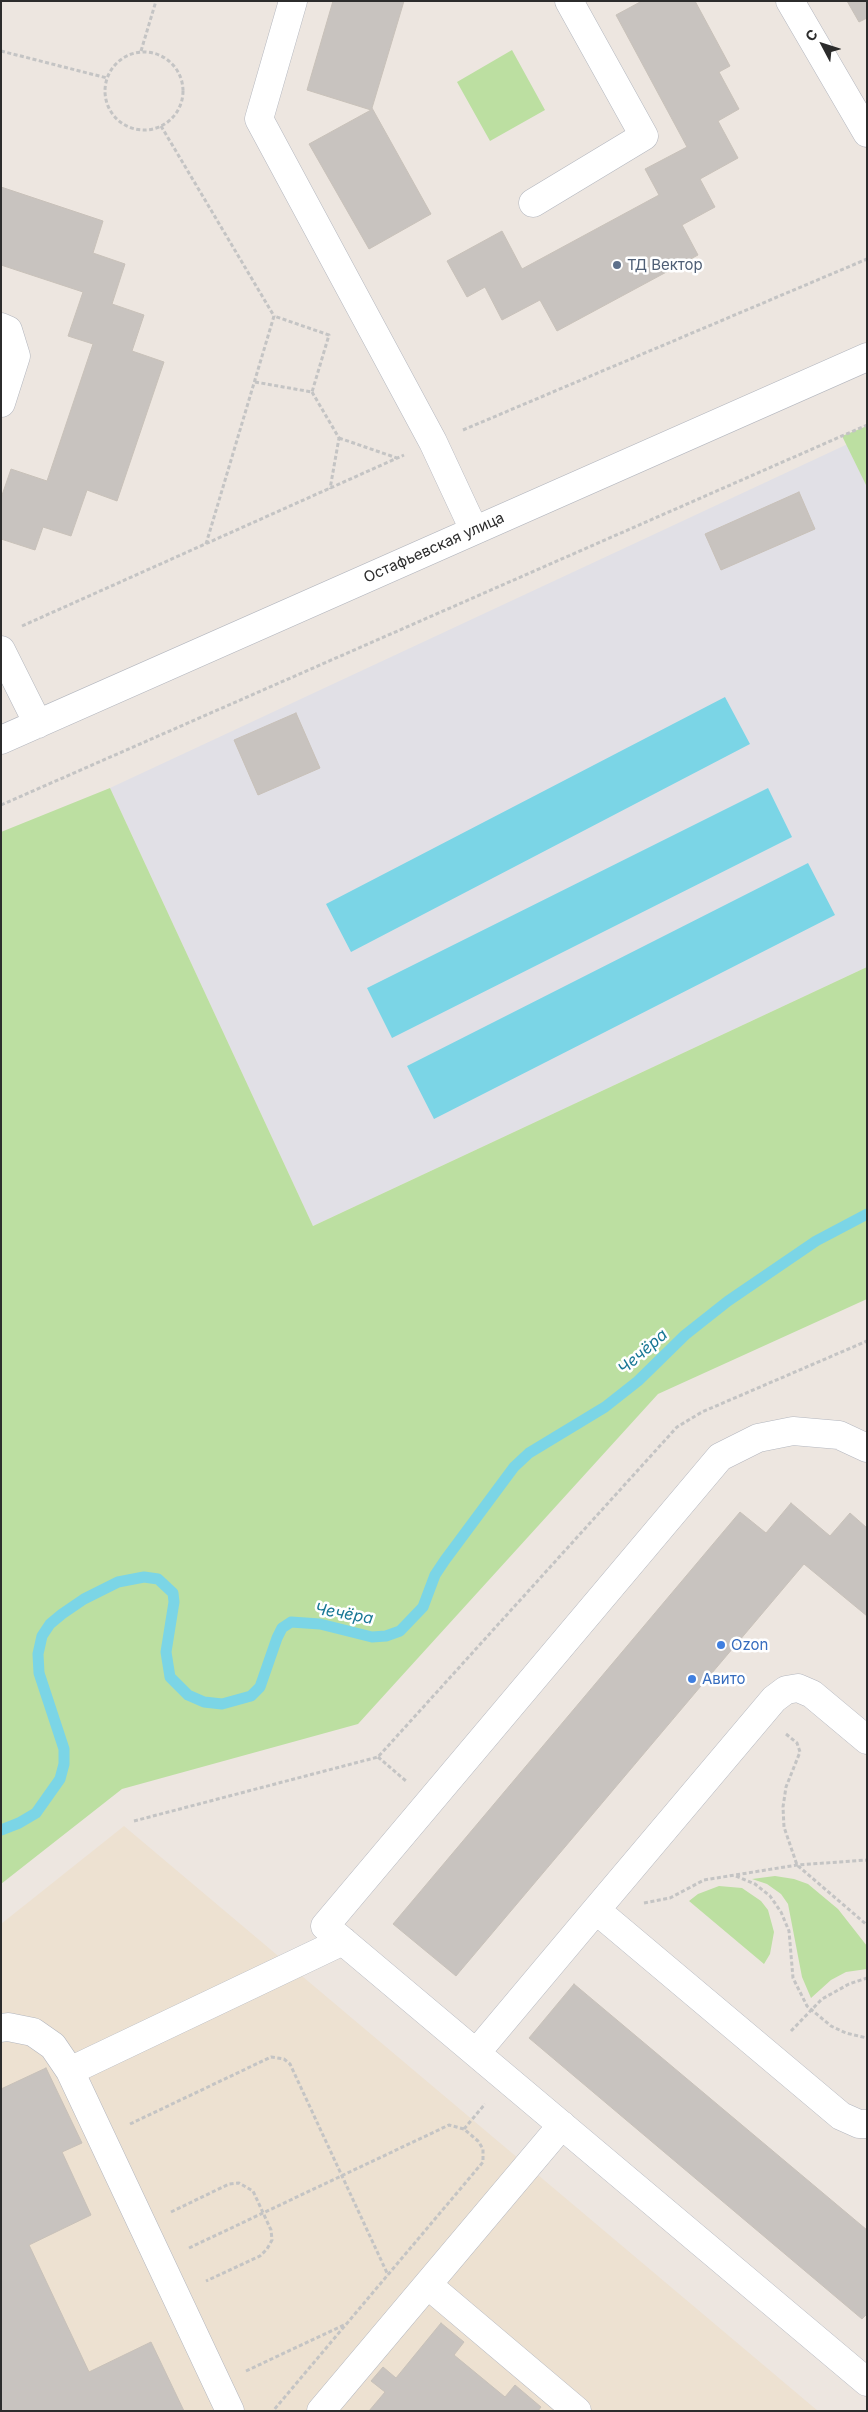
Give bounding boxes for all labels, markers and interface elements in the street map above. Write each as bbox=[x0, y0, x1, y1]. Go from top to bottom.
north arrow bbox=[798, 20, 848, 70]
text: С bbox=[801, 26, 821, 44]
place label: ТД Вектор bbox=[627, 256, 703, 274]
marker: ТД Вектор bbox=[611, 259, 623, 271]
street label: Остафьевская улица bbox=[361, 509, 507, 587]
water label: Чечёра bbox=[615, 1325, 671, 1379]
water label: Чечёра bbox=[313, 1599, 375, 1629]
place label: Ozon bbox=[731, 1636, 768, 1654]
marker: Ozon bbox=[715, 1639, 727, 1651]
place label: Авито bbox=[702, 1670, 745, 1688]
marker: Авито bbox=[686, 1673, 698, 1685]

